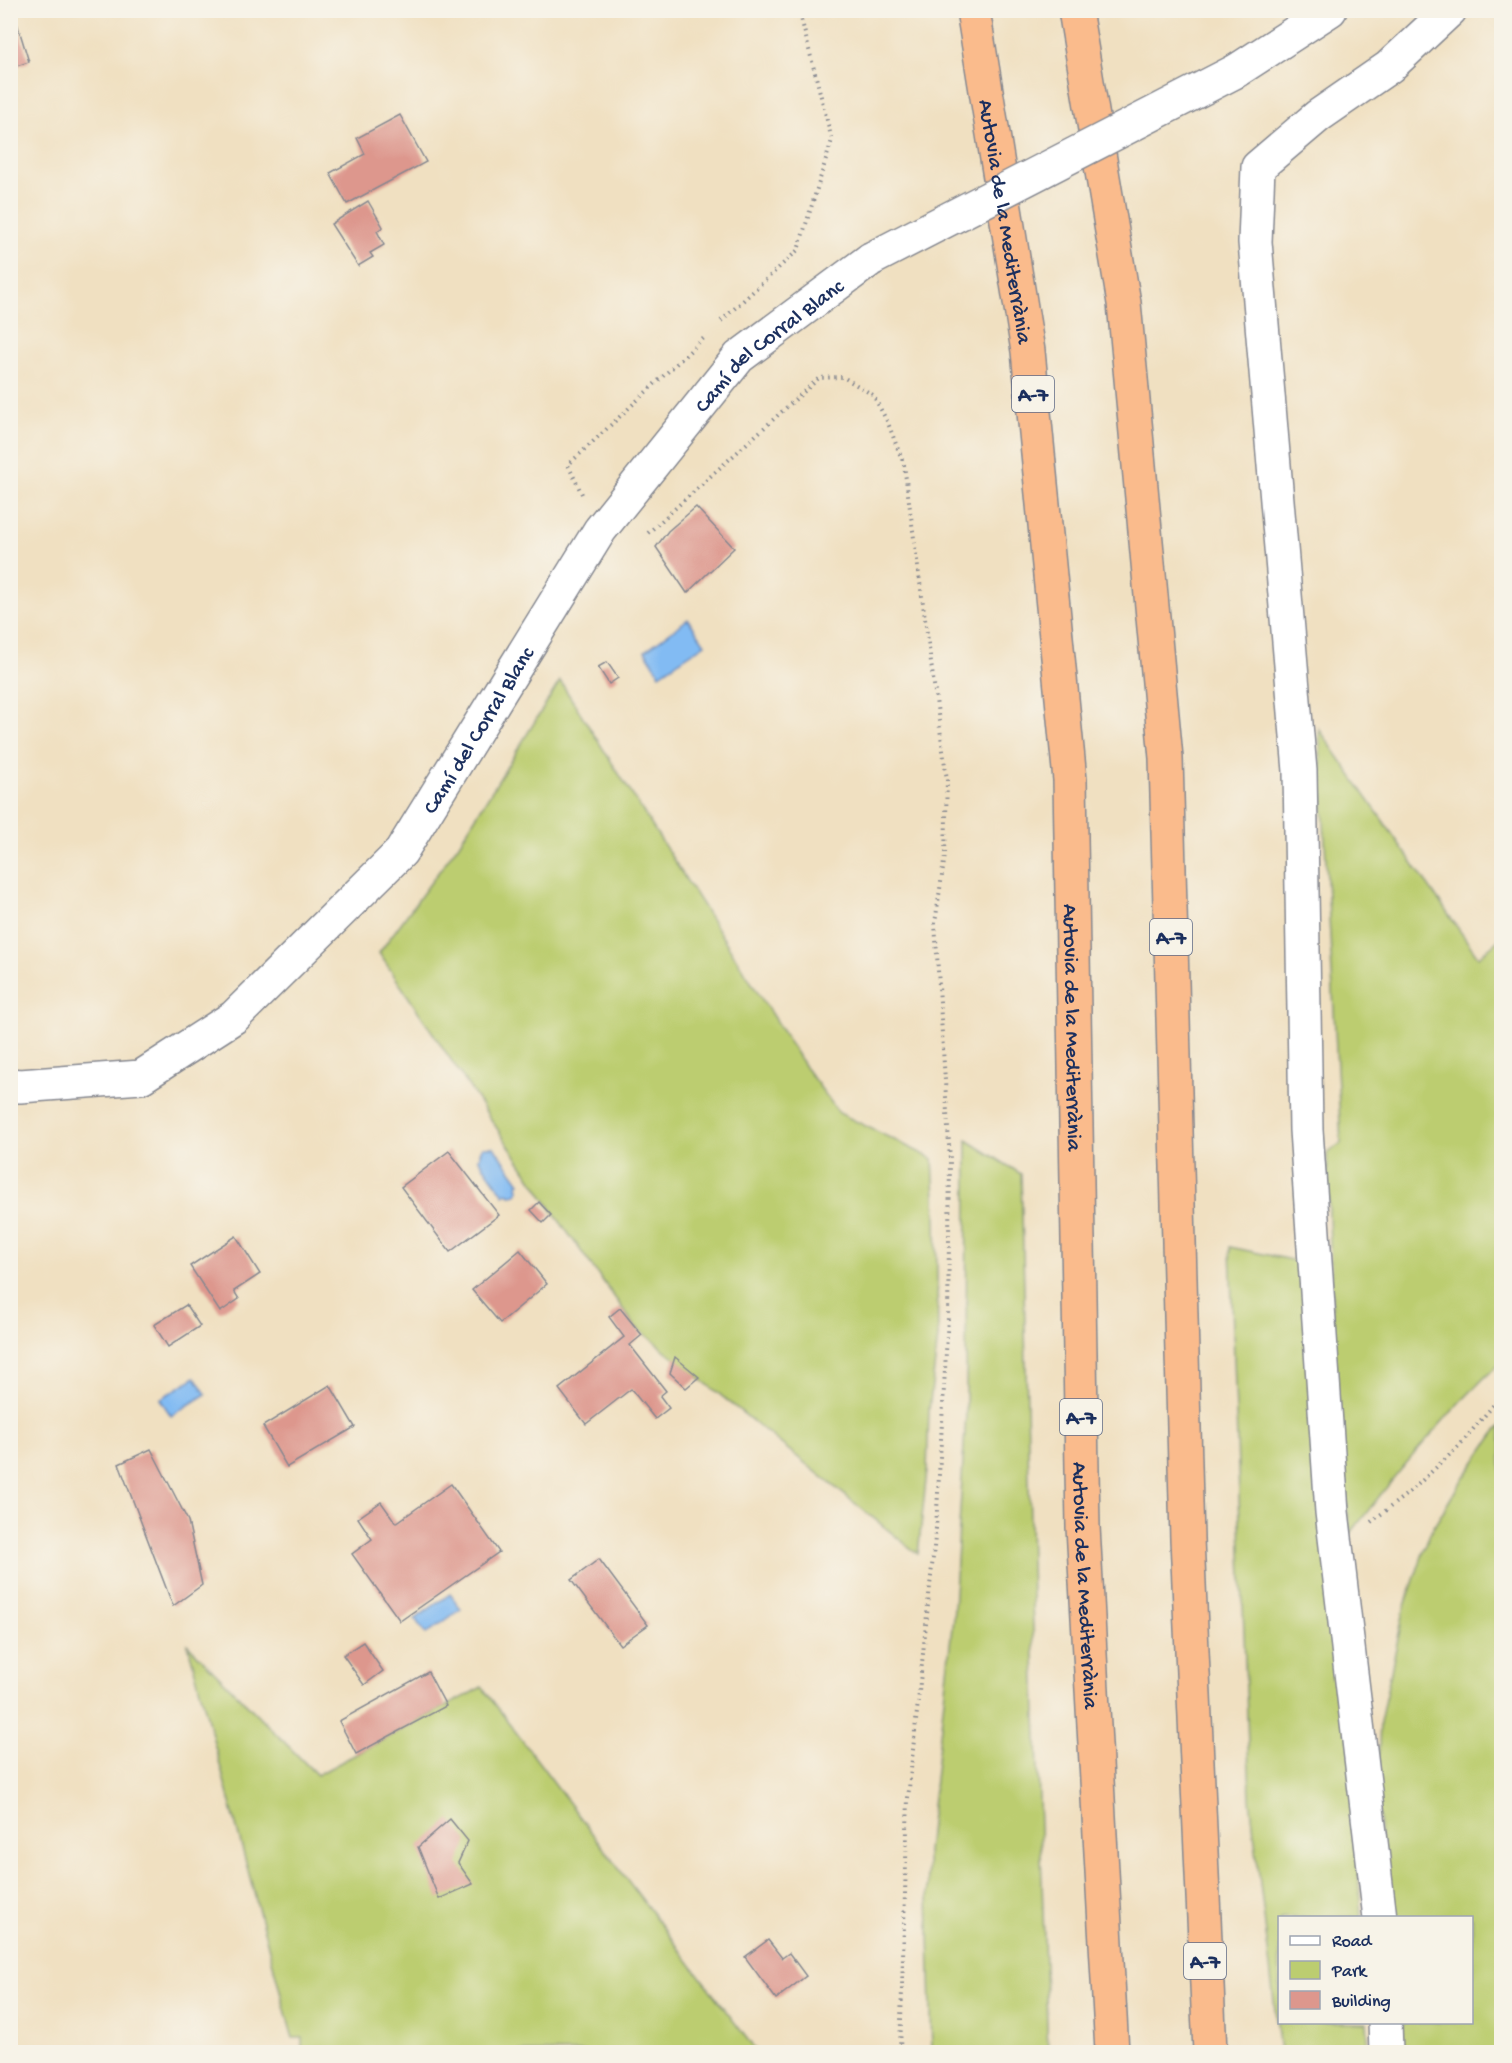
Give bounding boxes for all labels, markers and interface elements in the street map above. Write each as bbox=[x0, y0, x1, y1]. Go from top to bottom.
street label: Autovia de la Mediterrània bbox=[971, 98, 1036, 347]
street label: Camí del Corral Blanc bbox=[691, 274, 851, 419]
road number: A-7 bbox=[1012, 376, 1054, 412]
street label: Camí del Corral Blanc bbox=[419, 642, 542, 820]
street label: Autovia de la Mediterrània bbox=[1055, 904, 1085, 1152]
road number: A-7 bbox=[1150, 919, 1192, 955]
road number: A-7 bbox=[1060, 1399, 1102, 1435]
street label: Autovia de la Mediterrània bbox=[1065, 1462, 1102, 1711]
legend bbox=[1278, 1916, 1473, 2024]
text: Road bbox=[1332, 1932, 1373, 1953]
road number: A-7 bbox=[1184, 1943, 1226, 1979]
text: Park bbox=[1331, 1962, 1368, 1983]
text: Building bbox=[1331, 1992, 1391, 2013]

